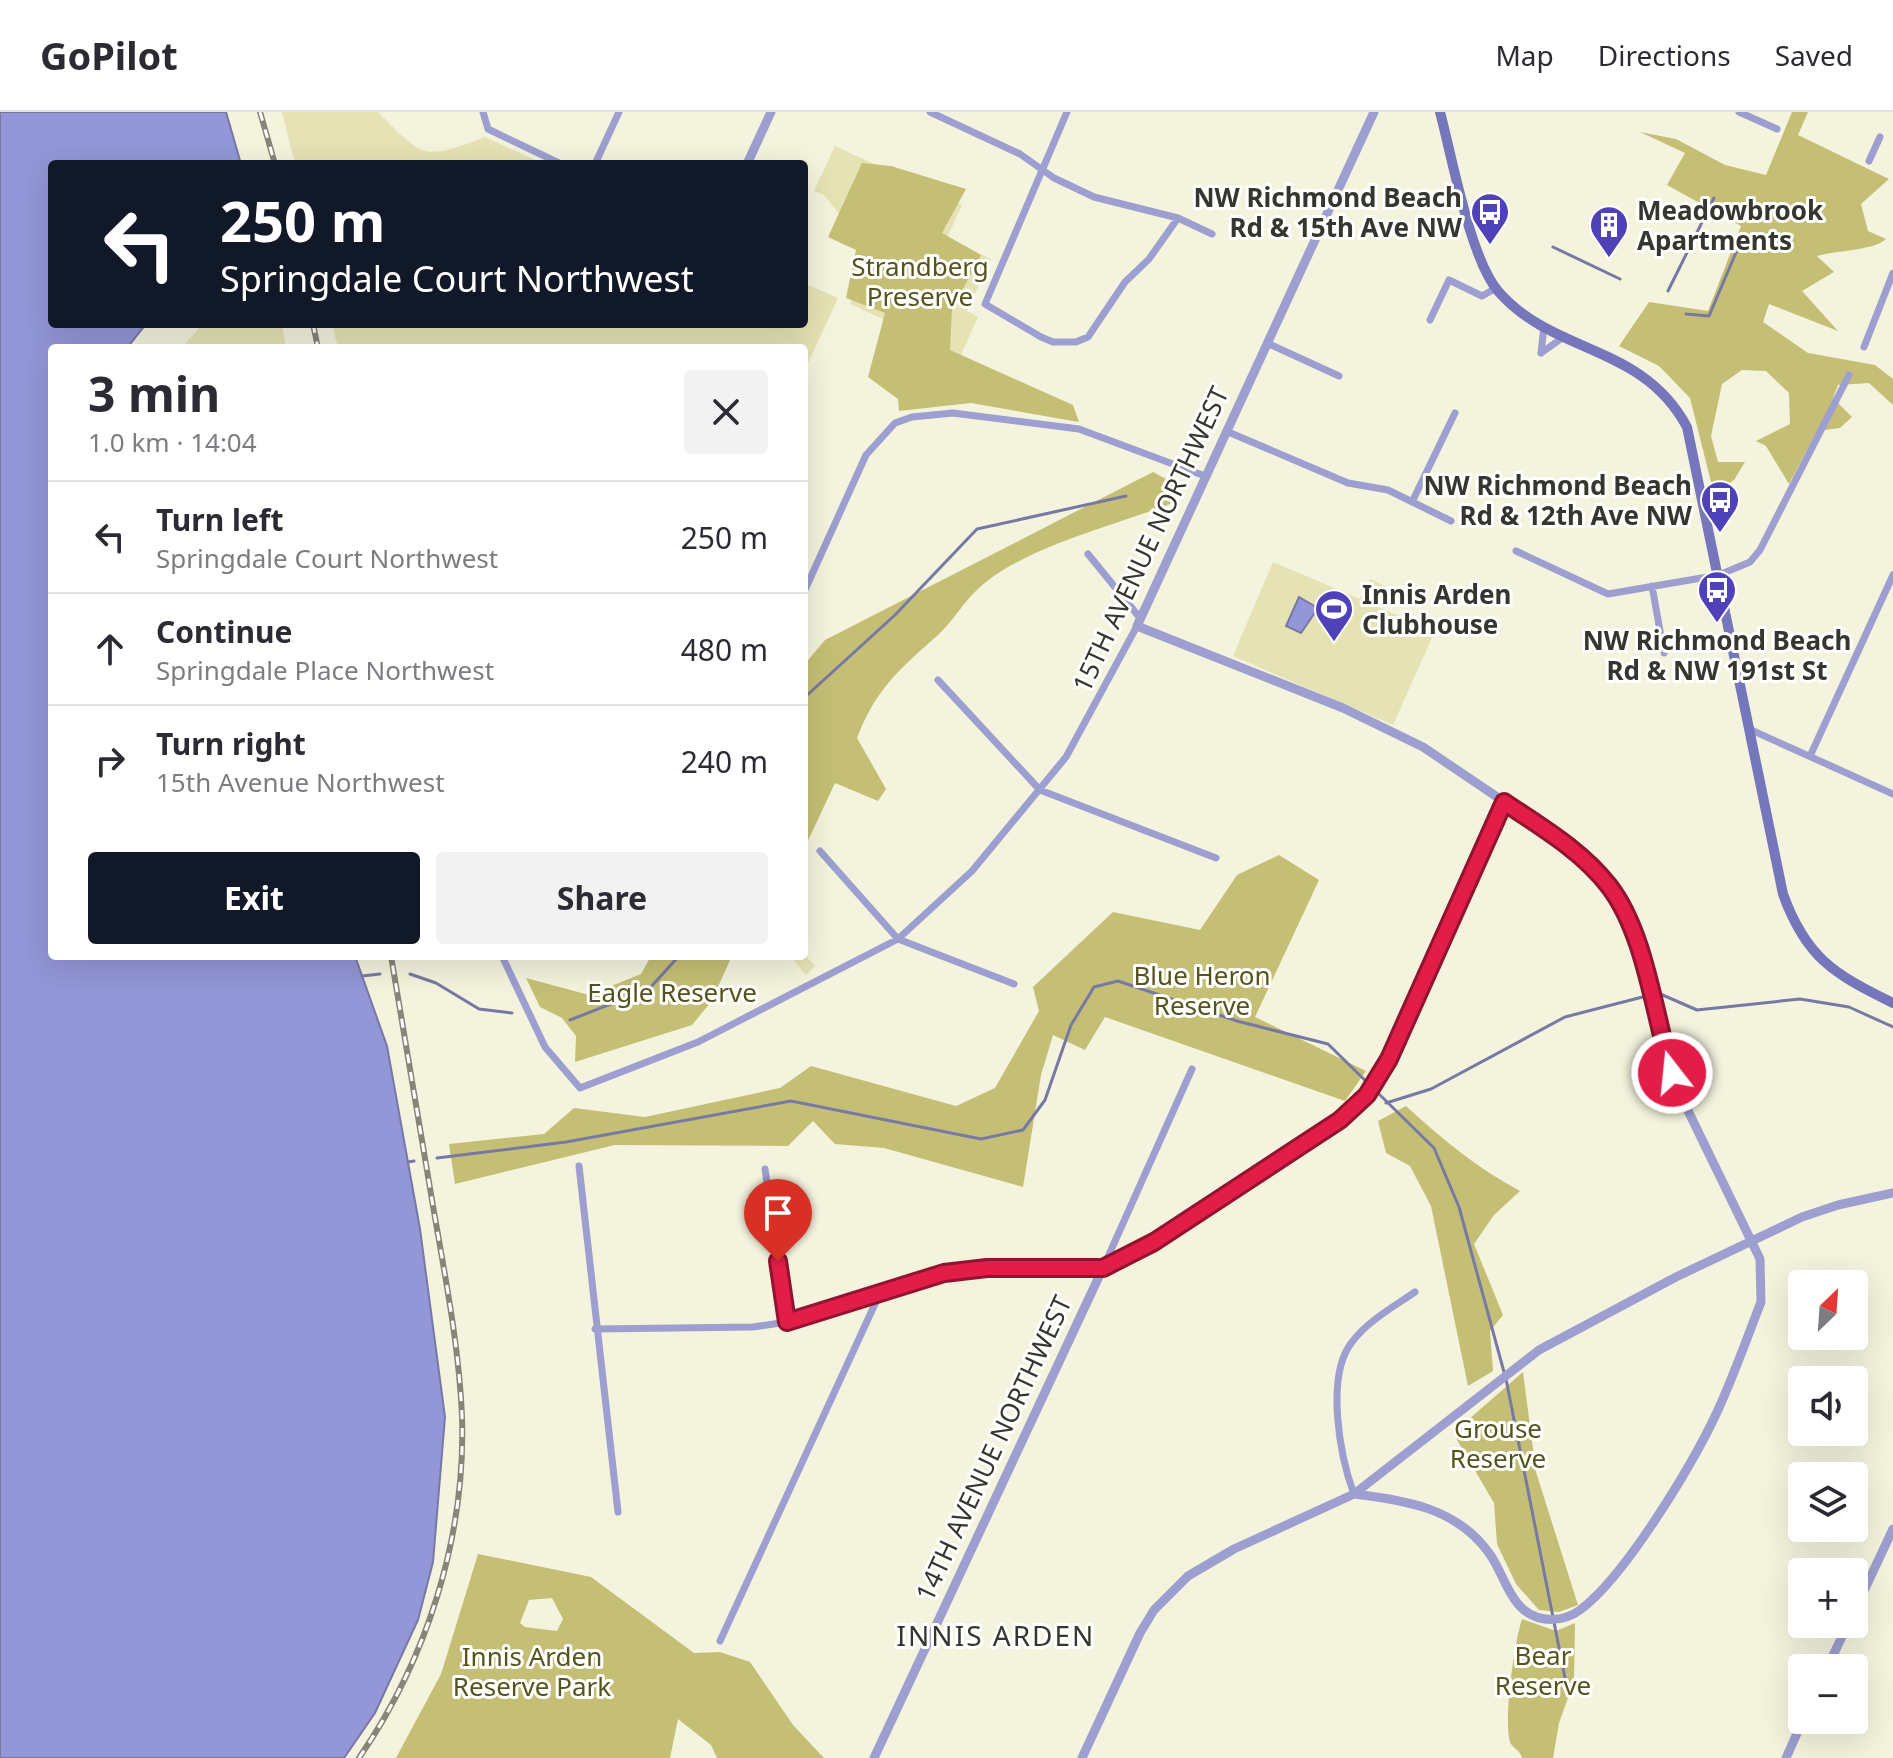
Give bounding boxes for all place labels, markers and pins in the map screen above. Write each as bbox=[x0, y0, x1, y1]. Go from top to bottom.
place label: NW Richmond Beach Rd & 15th Ave NW bbox=[1193, 179, 1463, 245]
bus stop icon: NW Richmond Beach Rd & 15th Ave NW bbox=[1469, 191, 1511, 246]
place label: Meadowbrook Apartments bbox=[1637, 192, 1824, 258]
building icon: Meadowbrook Apartments bbox=[1588, 204, 1630, 259]
place label: NW Richmond Beach Rd & 12th Ave NW bbox=[1423, 467, 1693, 533]
bus stop icon: NW Richmond Beach Rd & 12th Ave NW bbox=[1699, 479, 1741, 534]
bus stop icon: NW Richmond Beach Rd & NW 191st St bbox=[1696, 569, 1738, 624]
place label: Innis Arden Clubhouse bbox=[1362, 576, 1511, 642]
sports icon: Innis Arden Clubhouse bbox=[1313, 588, 1355, 643]
place label: NW Richmond Beach Rd & NW 191st St bbox=[1583, 622, 1851, 688]
pin bbox=[744, 1179, 812, 1261]

